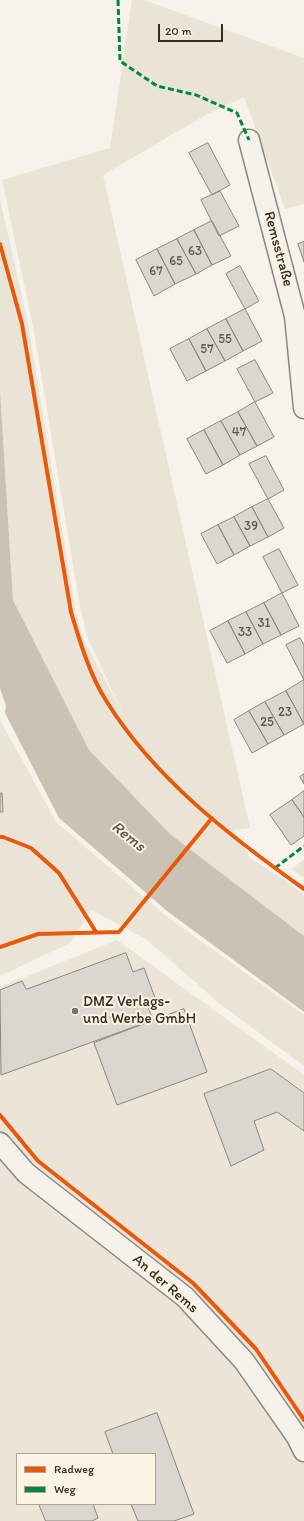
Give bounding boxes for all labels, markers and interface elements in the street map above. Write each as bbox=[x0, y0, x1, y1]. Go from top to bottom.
scale bar bbox=[160, 16, 225, 42]
text: 20 m bbox=[165, 24, 192, 38]
street label: Remsstraße bbox=[259, 209, 297, 289]
house number: 63 bbox=[188, 244, 202, 260]
house number: 65 bbox=[169, 254, 183, 270]
house number: 67 bbox=[149, 264, 163, 280]
house number: 55 bbox=[218, 332, 232, 348]
house number: 57 bbox=[200, 342, 214, 358]
house number: 47 bbox=[232, 425, 246, 441]
house number: 39 bbox=[244, 519, 258, 535]
house number: 31 bbox=[257, 616, 271, 632]
house number: 33 bbox=[238, 625, 252, 641]
house number: 23 bbox=[278, 705, 292, 721]
house number: 25 bbox=[260, 715, 274, 731]
water label: Rems bbox=[107, 818, 149, 856]
place label: DMZ Verlags- und Werbe GmbH bbox=[83, 993, 196, 1028]
marker: DMZ Verlags- und Werbe GmbH bbox=[70, 1006, 80, 1016]
street label: An der Rems bbox=[128, 1251, 202, 1317]
legend bbox=[16, 1453, 156, 1505]
text: Radweg bbox=[54, 1462, 94, 1476]
text: Weg bbox=[54, 1482, 76, 1496]

